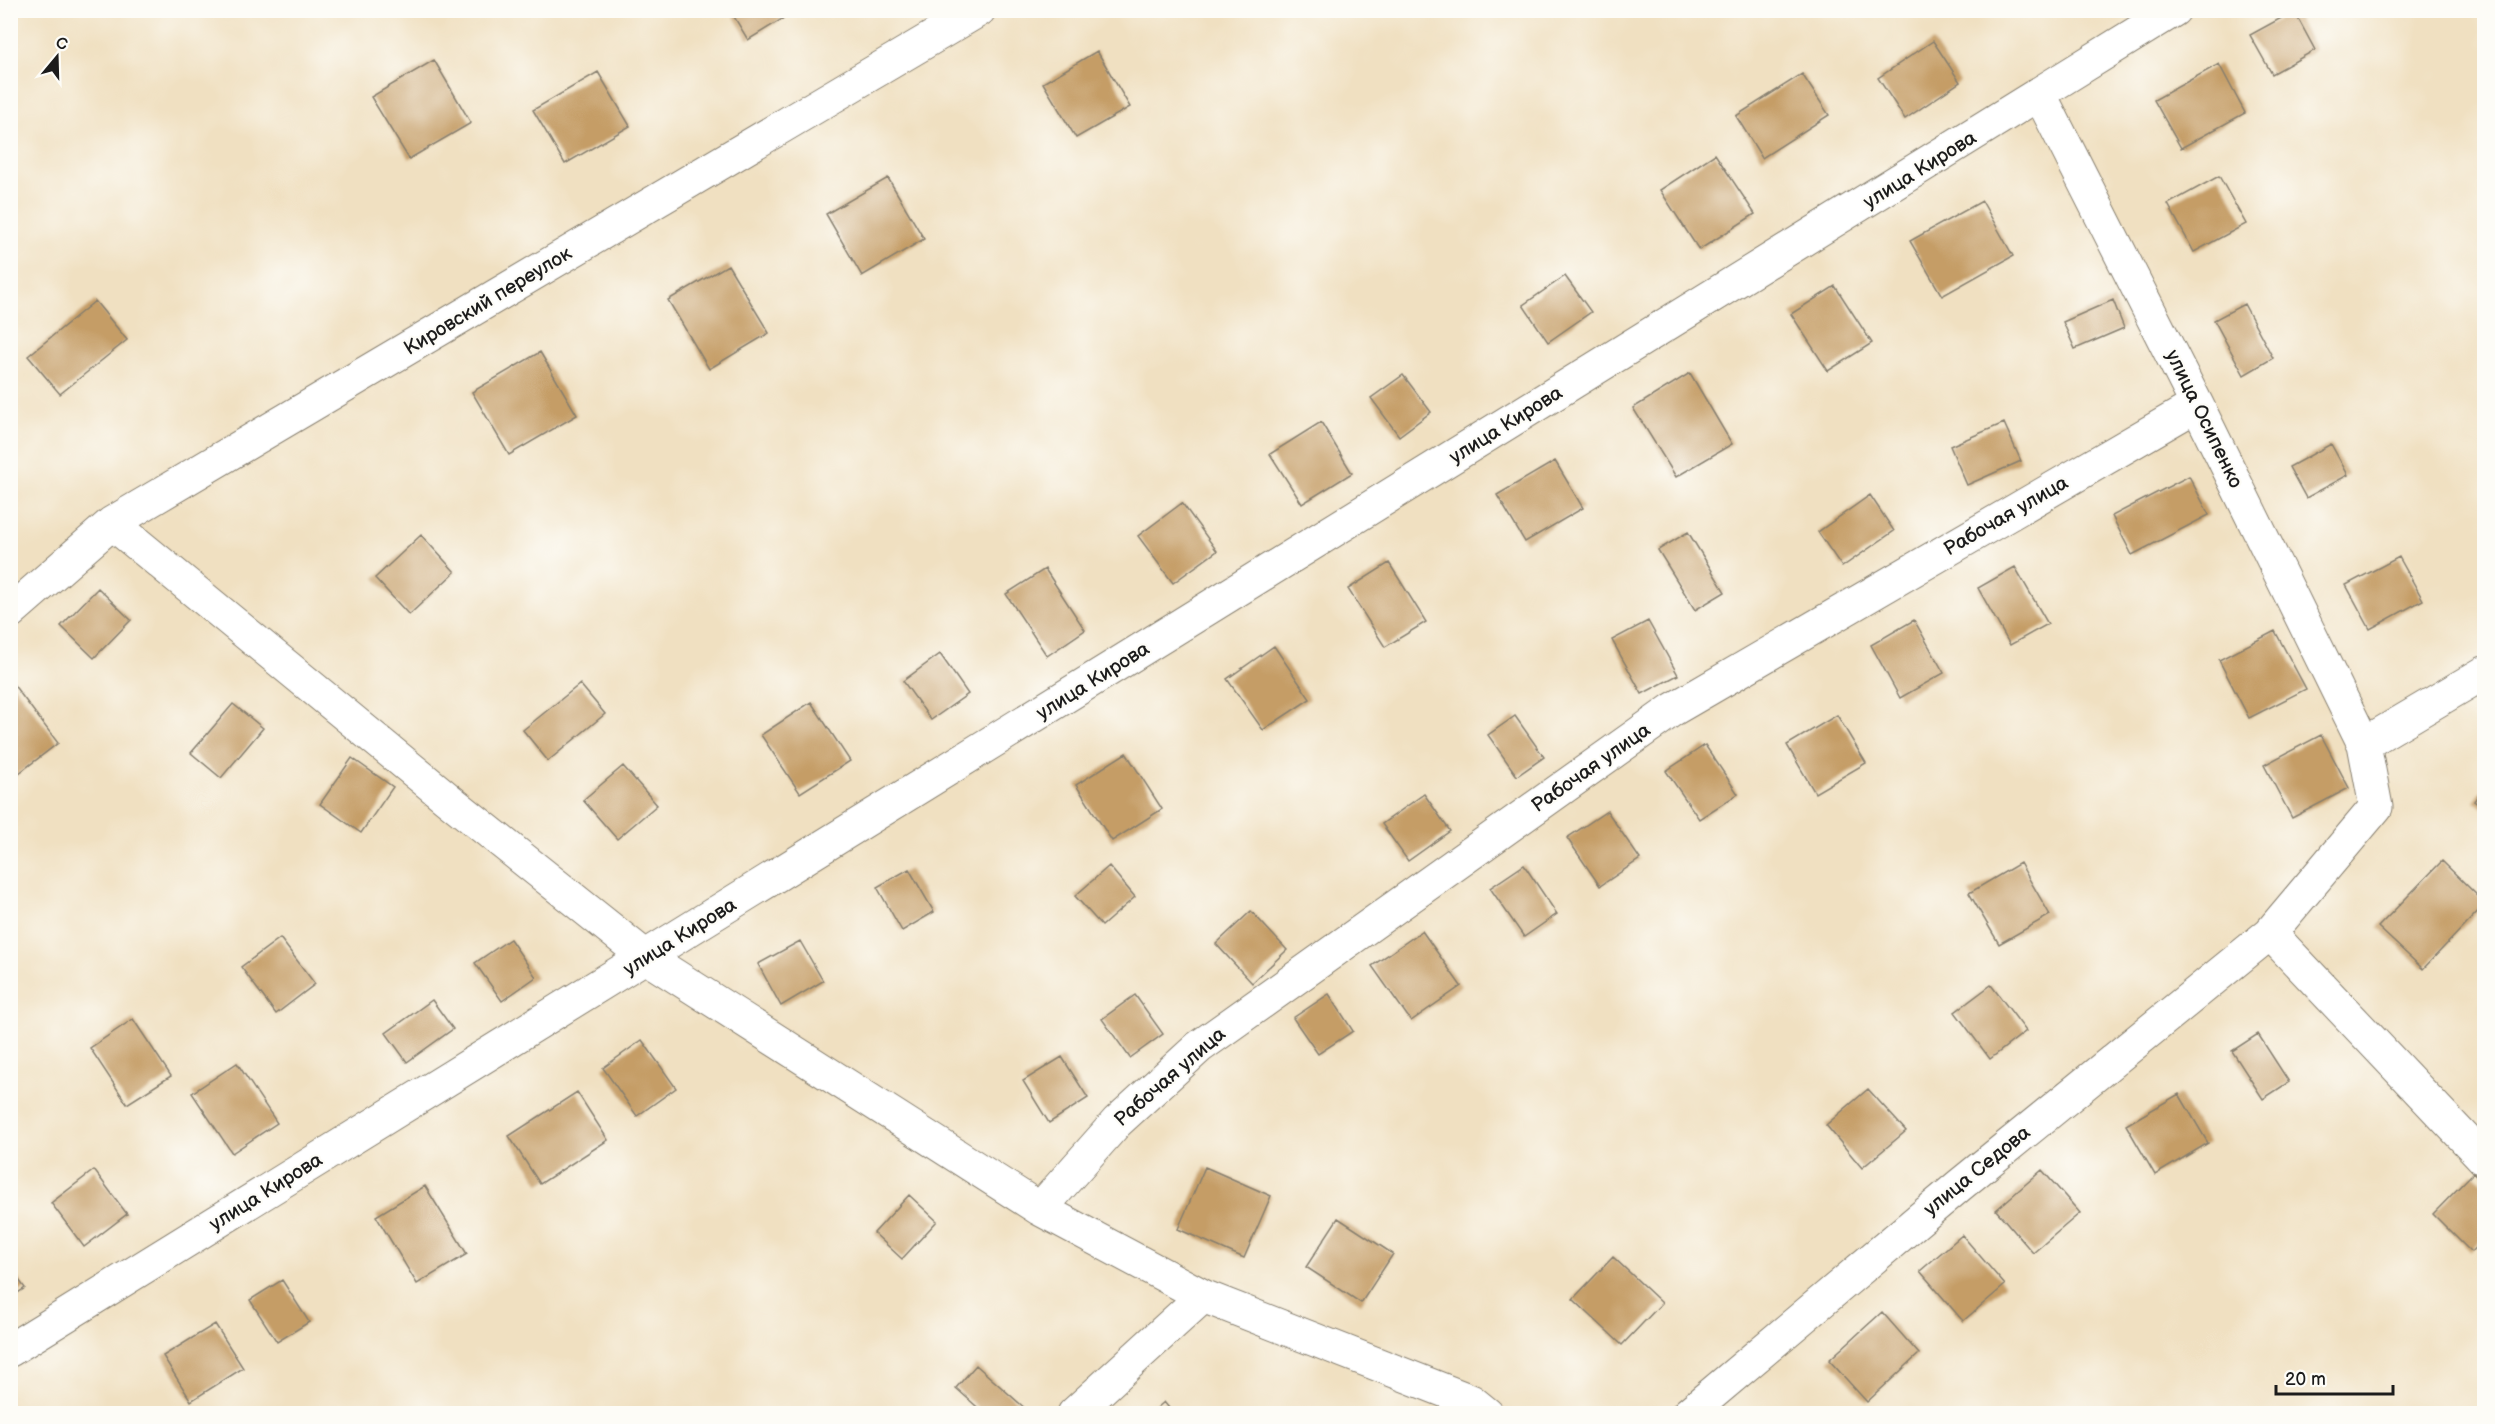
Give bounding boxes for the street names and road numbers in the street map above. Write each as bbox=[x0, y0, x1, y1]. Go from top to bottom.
street label: улица Кирова bbox=[1859, 126, 1981, 214]
street label: Кировский переулок bbox=[400, 241, 577, 361]
street label: улица Осипенко bbox=[2160, 346, 2248, 492]
street label: улица Кирова bbox=[1445, 381, 1567, 469]
street label: Рабочая улица bbox=[1939, 471, 2073, 561]
street label: улица Кирова bbox=[1032, 637, 1154, 725]
street label: Рабочая улица bbox=[1527, 718, 1655, 818]
street label: улица Кирова bbox=[619, 893, 741, 981]
street label: Рабочая улица bbox=[1109, 1022, 1231, 1132]
street label: улица Седова bbox=[1919, 1121, 2035, 1221]
street label: улица Кирова bbox=[205, 1148, 327, 1236]

